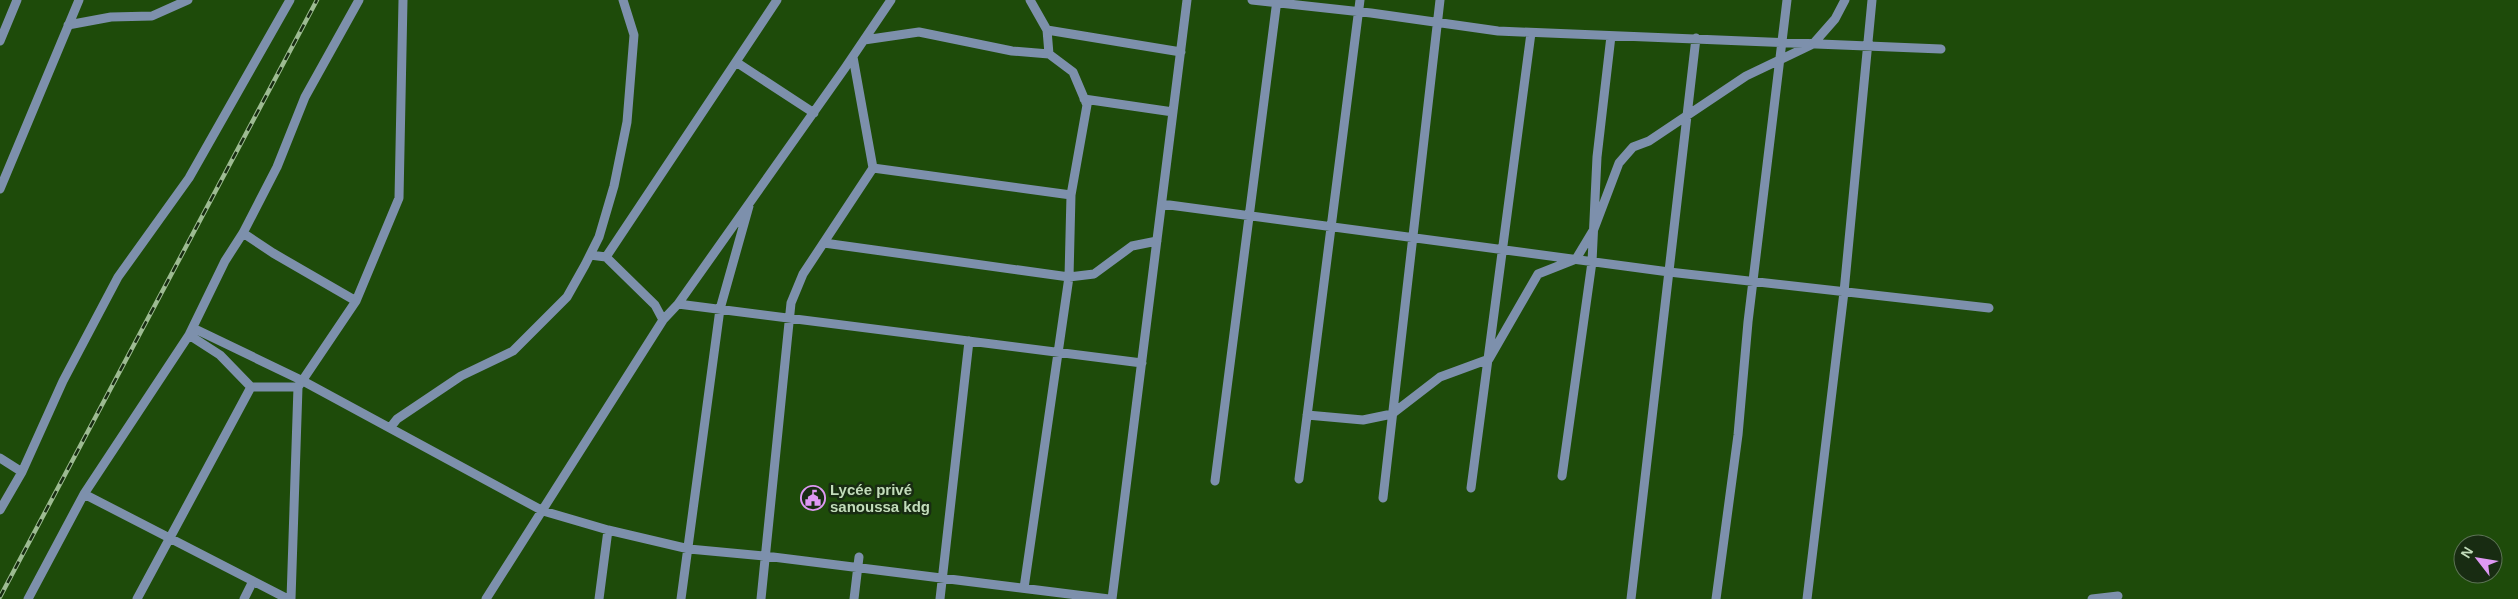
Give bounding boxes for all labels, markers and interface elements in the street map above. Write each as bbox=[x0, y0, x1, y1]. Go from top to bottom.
place label: Lycée privé sanoussa kdg bbox=[830, 481, 930, 515]
public building icon: Lycée privé sanoussa kdg bbox=[800, 485, 826, 511]
north arrow bbox=[2453, 534, 2503, 584]
text: N bbox=[2457, 544, 2476, 561]

